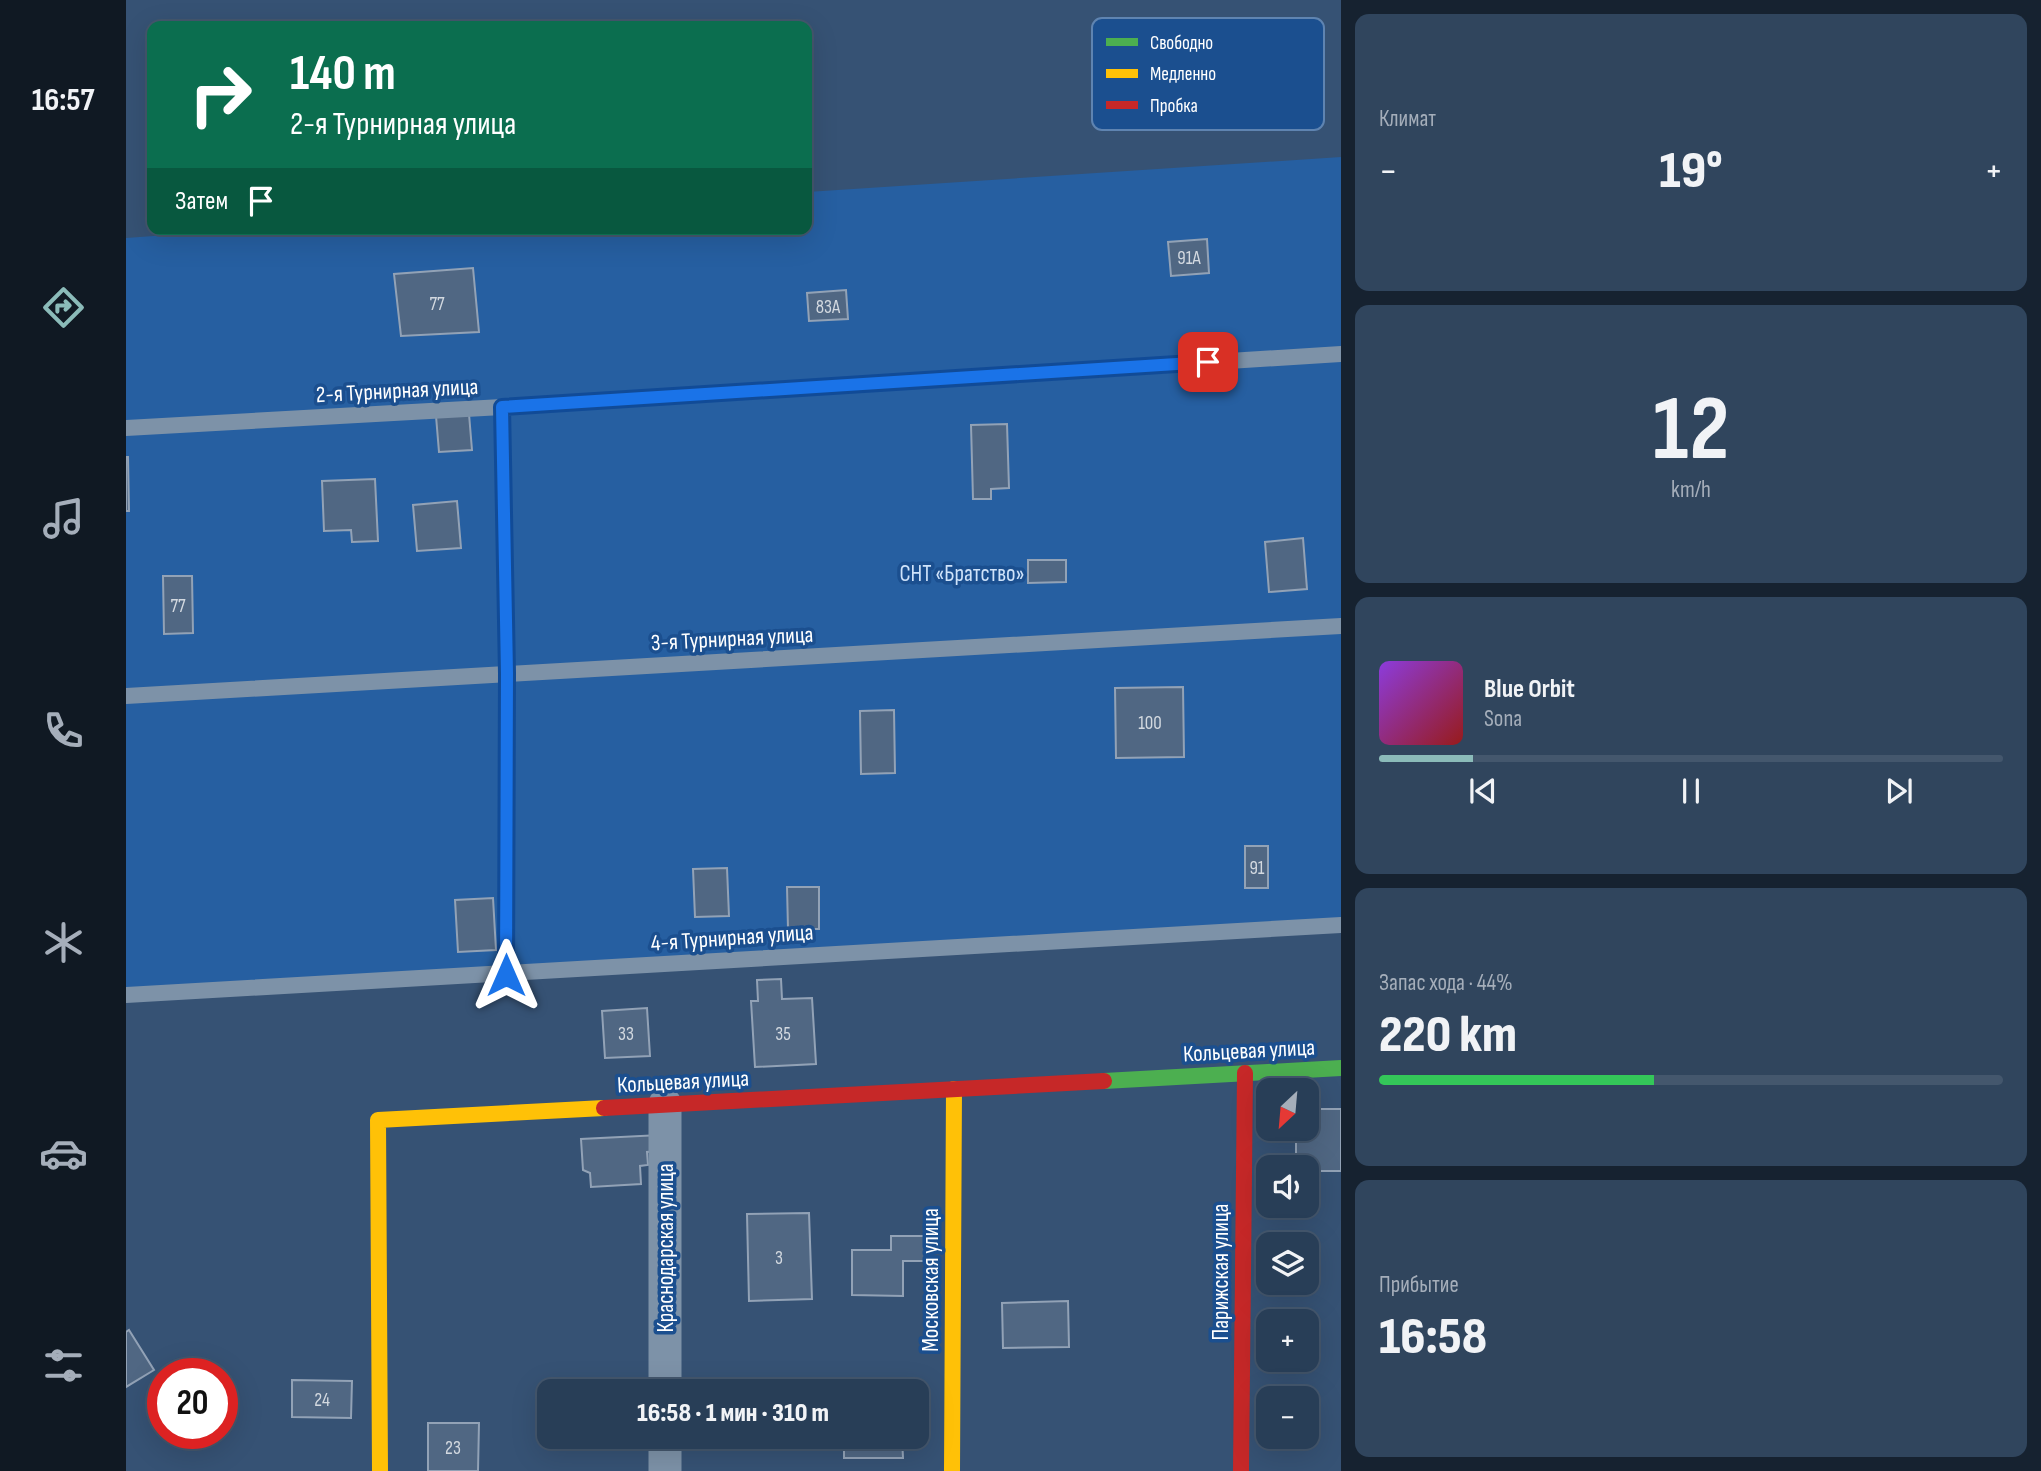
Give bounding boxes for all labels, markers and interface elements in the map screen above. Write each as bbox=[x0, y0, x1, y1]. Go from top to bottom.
legend bbox=[1092, 18, 1324, 130]
text: Свободно bbox=[1150, 32, 1213, 55]
text: 140 m bbox=[290, 45, 396, 104]
icon: right bbox=[175, 49, 266, 140]
text: Медленно bbox=[1150, 63, 1216, 86]
text: 16:57 bbox=[32, 81, 94, 120]
text: Пробка bbox=[1150, 95, 1198, 118]
text: 2-я Турнирная улица bbox=[290, 105, 516, 144]
text: Климат bbox=[1379, 105, 1436, 133]
text: 19° bbox=[1659, 140, 1723, 203]
text: − bbox=[1379, 149, 1398, 194]
text: + bbox=[1984, 149, 2003, 194]
icon: arrive bbox=[242, 182, 280, 220]
text: Затем bbox=[175, 186, 228, 217]
house number: 91А bbox=[1177, 247, 1202, 270]
icon: directions bbox=[39, 283, 88, 332]
house number: 77 bbox=[429, 293, 445, 316]
house number: 83А bbox=[816, 296, 841, 319]
pin bbox=[1178, 332, 1238, 392]
icon: arrive bbox=[1189, 343, 1227, 381]
street label: 2-я Турнирная улица bbox=[315, 373, 479, 409]
text: 12 bbox=[1653, 376, 1729, 485]
text: km/h bbox=[1671, 476, 1711, 504]
icon: music bbox=[39, 494, 88, 543]
park label: СНТ «Братство» bbox=[899, 560, 1025, 588]
house number: 77 bbox=[170, 595, 186, 618]
street label: 3-я Турнирная улица bbox=[650, 621, 814, 657]
text: Blue Orbit bbox=[1484, 674, 1575, 705]
text: Sona bbox=[1484, 705, 1522, 733]
icon: phone bbox=[39, 706, 88, 755]
house number: 100 bbox=[1138, 712, 1162, 735]
icon: previous bbox=[1464, 772, 1502, 810]
icon: pause bbox=[1672, 772, 1710, 810]
icon: next bbox=[1880, 772, 1918, 810]
house number: 91 bbox=[1249, 857, 1265, 880]
icon: climate bbox=[39, 918, 88, 967]
street label: 4-я Турнирная улица bbox=[650, 918, 814, 958]
position arrow bbox=[469, 938, 543, 1012]
text: Запас хода · 44% bbox=[1379, 969, 1513, 997]
text: 220 km bbox=[1379, 1004, 1517, 1067]
house number: 33 bbox=[618, 1023, 634, 1046]
house number: 35 bbox=[775, 1023, 791, 1046]
street label: Кольцевая улица bbox=[1182, 1034, 1316, 1068]
street label: Кольцевая улица bbox=[616, 1065, 750, 1099]
north arrow bbox=[1256, 1078, 1320, 1141]
map controls bbox=[1256, 1078, 1319, 1449]
icon: car bbox=[39, 1129, 88, 1178]
button: sound bbox=[1256, 1155, 1319, 1218]
street label: Краснодарская улица bbox=[652, 1163, 680, 1333]
street label: Парижская улица bbox=[1207, 1204, 1235, 1340]
street label: Московская улица bbox=[917, 1208, 945, 1352]
button: layers bbox=[1256, 1232, 1319, 1295]
house number: 3 bbox=[775, 1247, 783, 1270]
text: Прибытие bbox=[1379, 1271, 1459, 1299]
text: 16:58 bbox=[1379, 1306, 1487, 1369]
button: + bbox=[1256, 1309, 1319, 1372]
icon: filters bbox=[39, 1341, 88, 1390]
speed limit sign: 20 bbox=[147, 1358, 238, 1449]
button: − bbox=[1256, 1386, 1319, 1449]
house number: 24 bbox=[314, 1389, 330, 1412]
text: 16:58 · 1 мин · 310 m bbox=[637, 1398, 829, 1429]
house number: 23 bbox=[445, 1437, 461, 1460]

